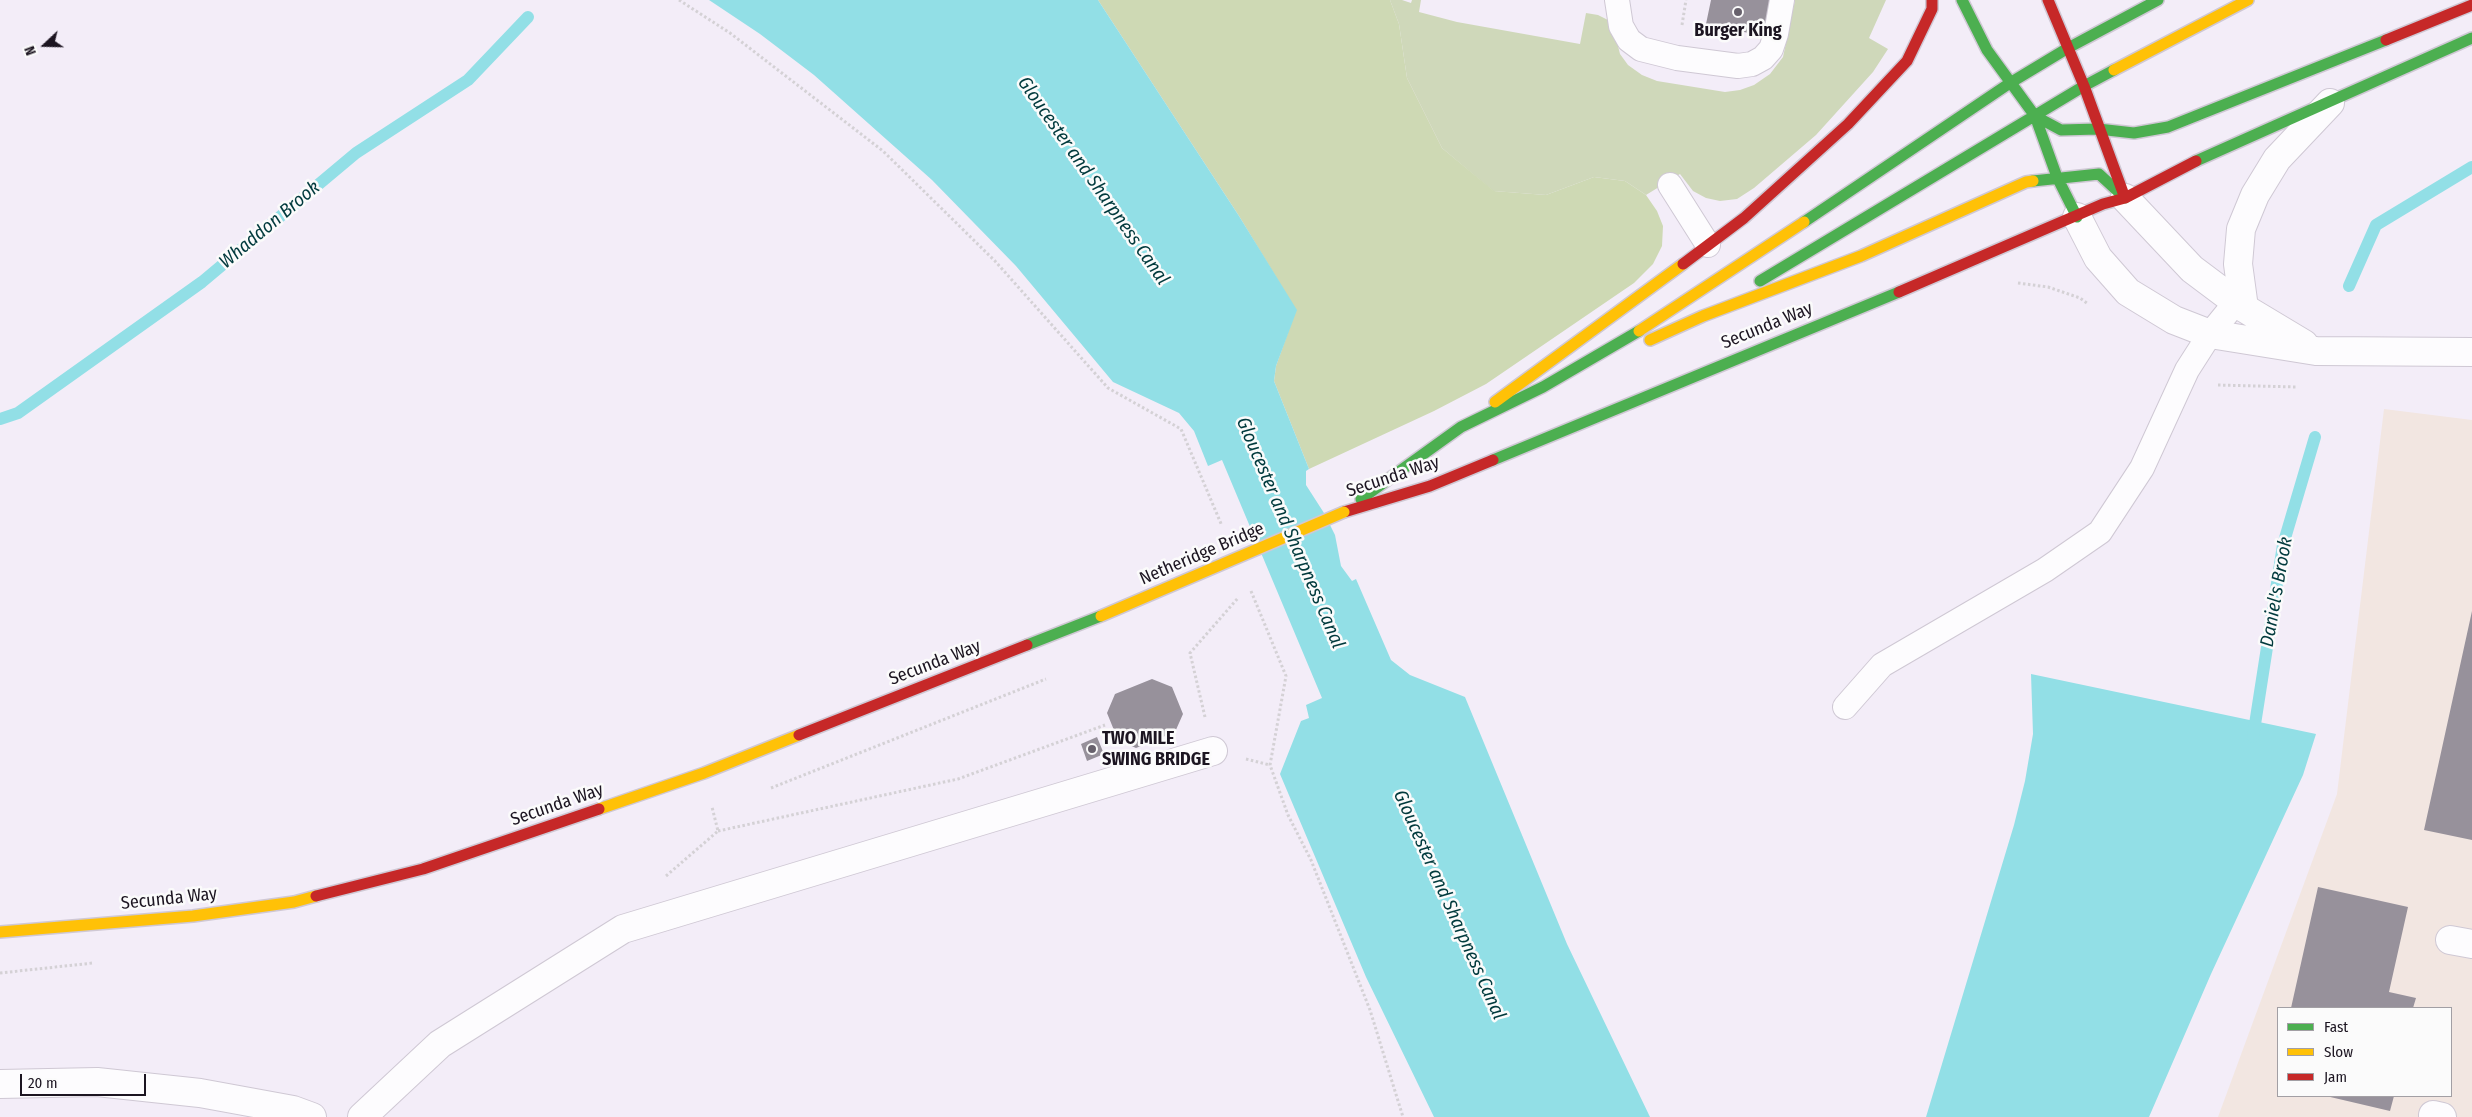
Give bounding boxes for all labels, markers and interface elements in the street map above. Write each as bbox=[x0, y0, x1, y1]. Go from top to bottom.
marker: Burger King bbox=[1732, 6, 1744, 18]
north arrow bbox=[20, 20, 70, 70]
place label: Burger King bbox=[1694, 20, 1782, 42]
text: N bbox=[21, 44, 40, 58]
water label: Gloucester and Sharpness Canal bbox=[1012, 72, 1174, 290]
water label: Whaddon Brook bbox=[215, 176, 325, 274]
street label: Secunda Way bbox=[1718, 298, 1816, 354]
water label: Gloucester and Sharpness Canal bbox=[1231, 414, 1349, 652]
street label: Secunda Way bbox=[1344, 452, 1442, 502]
street label: Netheridge Bridge bbox=[1136, 518, 1268, 590]
water label: Daniel's Brook bbox=[2256, 535, 2298, 649]
street label: Secunda Way bbox=[886, 636, 984, 690]
place label: TWO MILE SWING BRIDGE bbox=[1102, 728, 1210, 771]
marker: TWO MILE SWING BRIDGE bbox=[1086, 743, 1098, 755]
street label: Secunda Way bbox=[508, 779, 606, 831]
water label: Gloucester and Sharpness Canal bbox=[1388, 787, 1510, 1023]
street label: Secunda Way bbox=[120, 883, 218, 915]
legend bbox=[2277, 1007, 2452, 1097]
text: Fast bbox=[2324, 1018, 2348, 1036]
text: Slow bbox=[2324, 1043, 2353, 1061]
scale bar bbox=[22, 1064, 149, 1096]
text: Jam bbox=[2324, 1068, 2347, 1086]
text: 20 m bbox=[28, 1074, 58, 1092]

